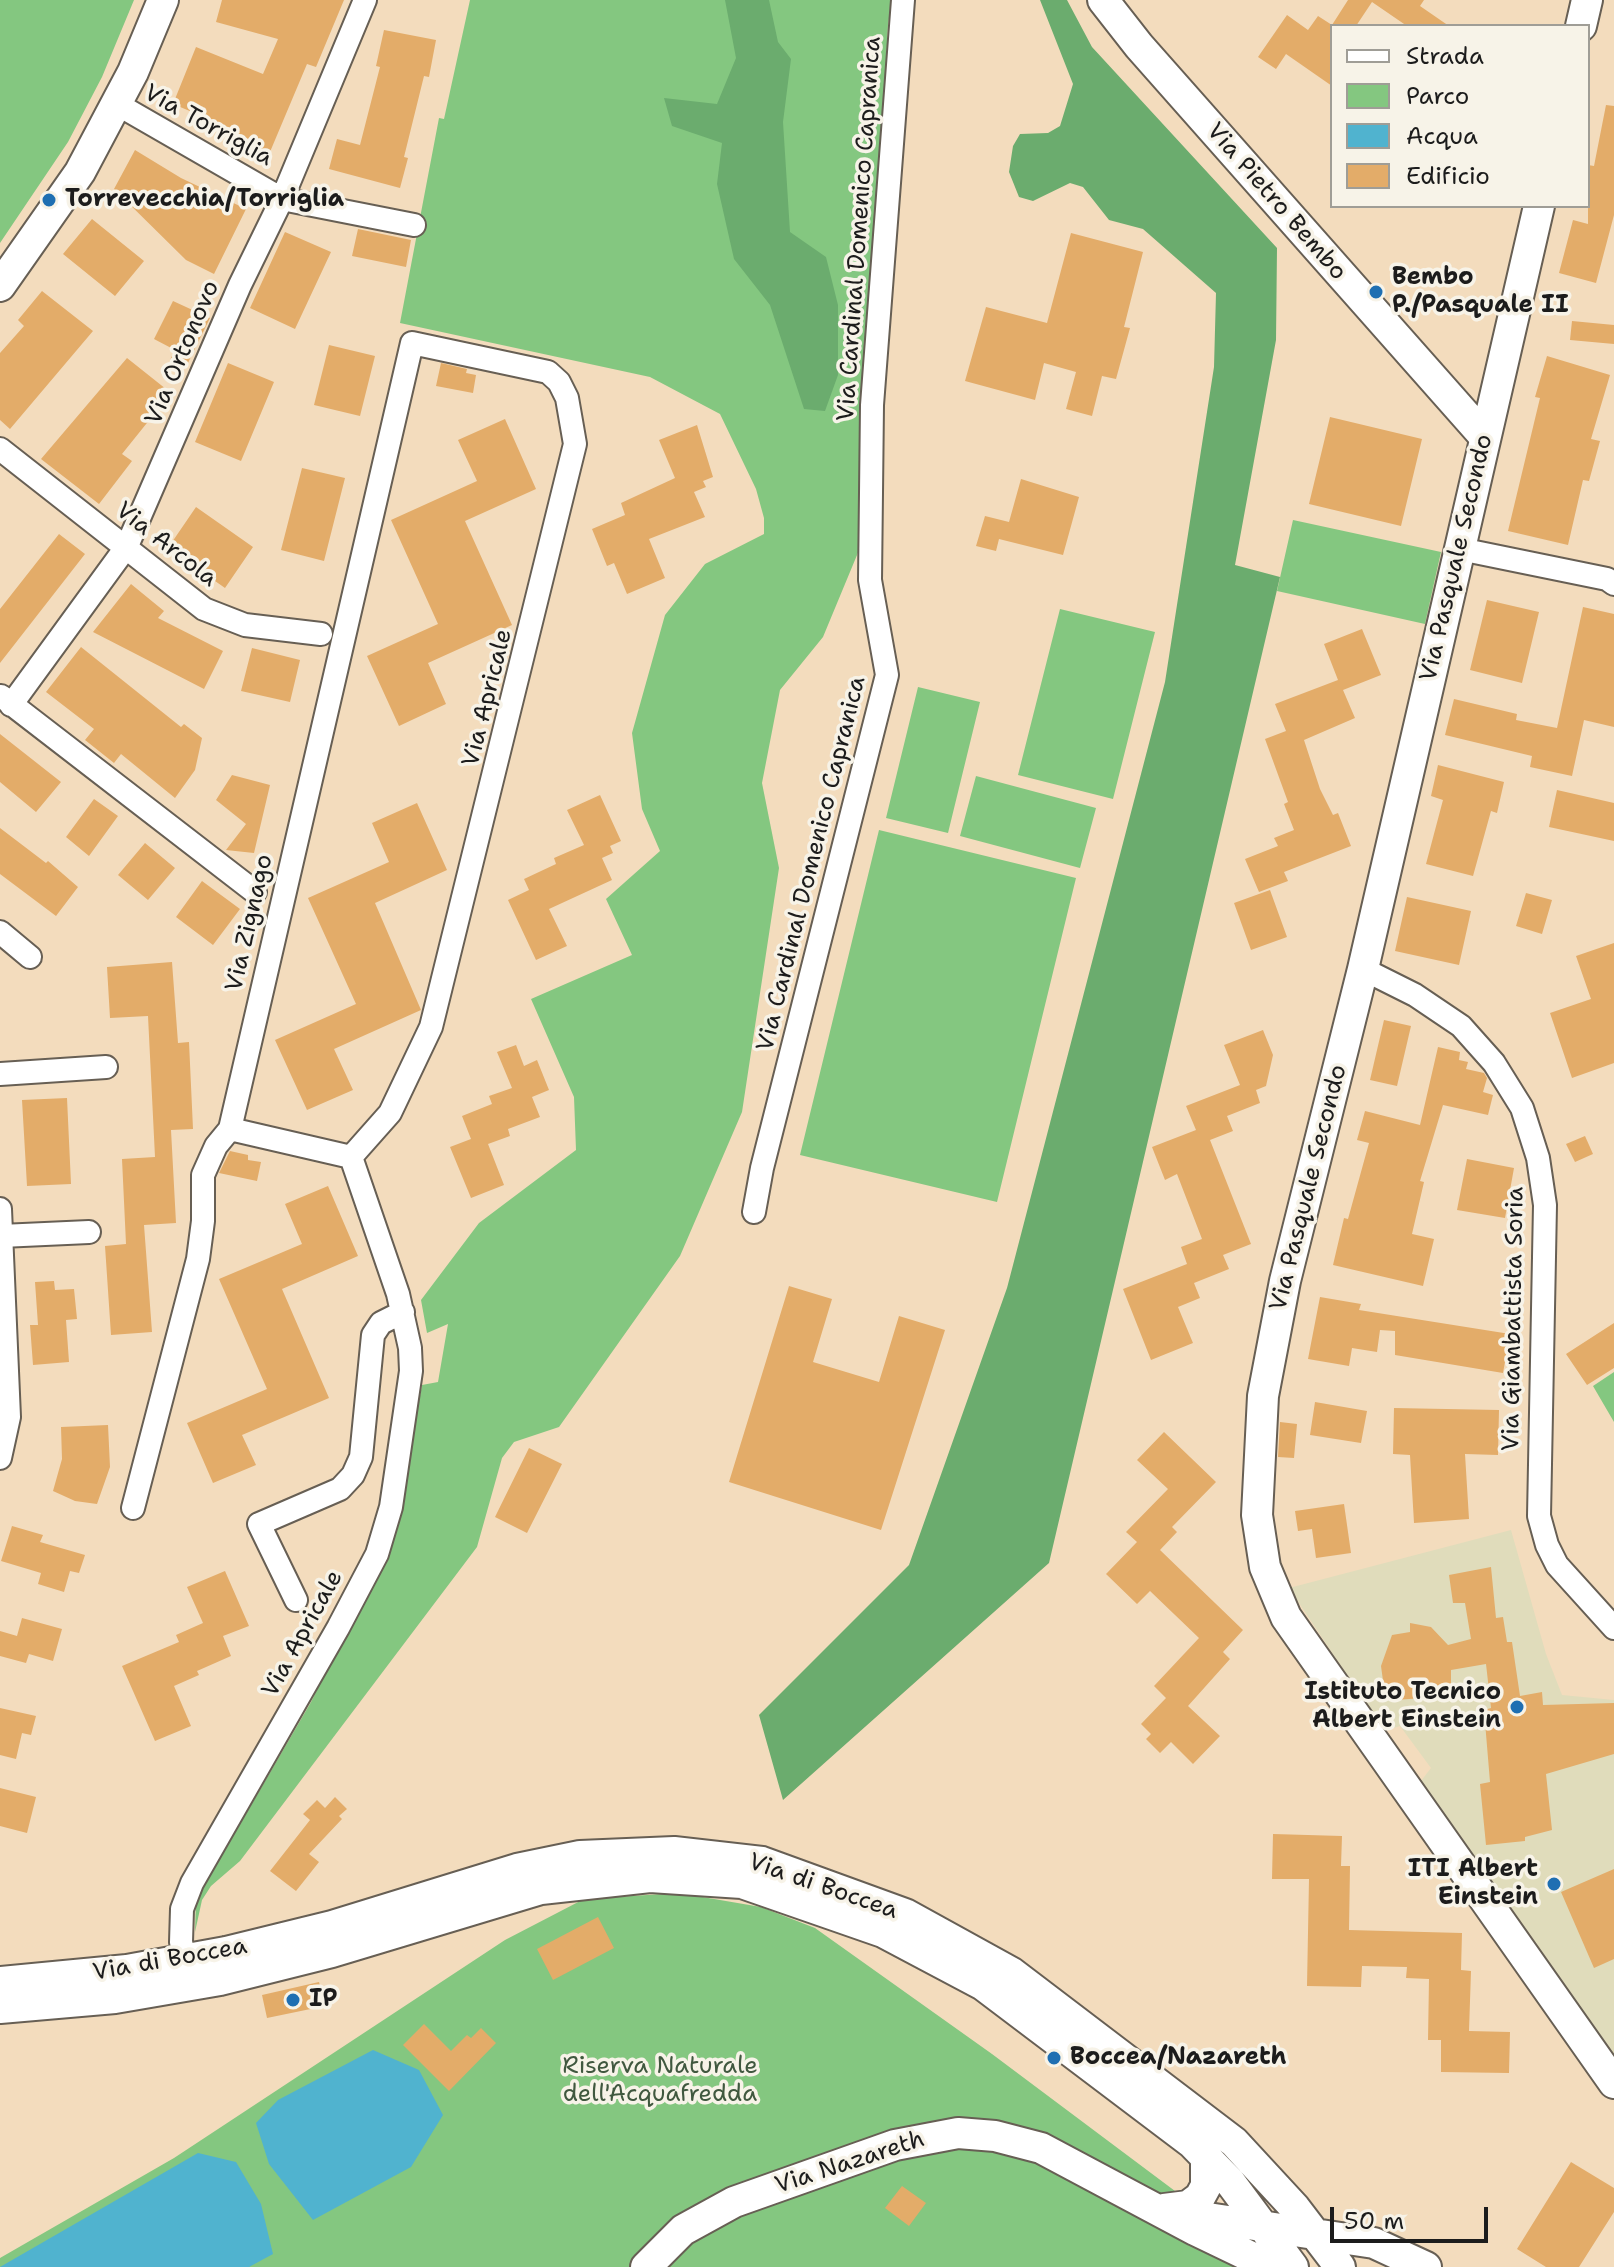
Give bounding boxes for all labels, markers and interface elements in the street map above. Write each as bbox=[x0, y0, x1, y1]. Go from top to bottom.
legend bbox=[1330, 24, 1590, 208]
street label: Via Cardinal Domenico Capranica bbox=[832, 36, 888, 422]
text: Strada bbox=[1406, 40, 1484, 72]
street label: Via Torriglia bbox=[139, 79, 277, 173]
text: Parco bbox=[1406, 80, 1469, 112]
street label: Via Pietro Bembo bbox=[1200, 118, 1352, 286]
text: Acqua bbox=[1406, 120, 1478, 152]
text: Edificio bbox=[1406, 160, 1490, 192]
place label: Torrevecchia/Torriglia bbox=[65, 186, 344, 214]
marker: Torrevecchia/Torriglia bbox=[40, 191, 58, 209]
place label: Bembo P./Pasquale II bbox=[1392, 264, 1569, 320]
street label: Via Ortonovo bbox=[140, 277, 226, 429]
marker: Bembo P./Pasquale II bbox=[1367, 283, 1385, 301]
street label: Via Pasquale Secondo bbox=[1415, 432, 1499, 684]
street label: Via Arcola bbox=[109, 496, 223, 594]
street label: Via Apricale bbox=[457, 626, 519, 770]
street label: Via Cardinal Domenico Capranica bbox=[751, 674, 873, 1054]
street label: Via Zignago bbox=[220, 852, 280, 994]
street label: Via Pasquale Secondo bbox=[1264, 1062, 1354, 1314]
street label: Via Giambattista Soria bbox=[1497, 1187, 1531, 1451]
street label: Via Apricale bbox=[256, 1566, 350, 1702]
place label: Istituto Tecnico Albert Einstein bbox=[1304, 1679, 1501, 1735]
marker: Istituto Tecnico Albert Einstein bbox=[1508, 1698, 1526, 1716]
street label: Via di Boccea bbox=[745, 1848, 901, 1926]
place label: ITI Albert Einstein bbox=[1408, 1856, 1538, 1912]
marker: ITI Albert Einstein bbox=[1545, 1875, 1563, 1893]
street label: Via di Boccea bbox=[91, 1932, 249, 1988]
place label: IP bbox=[309, 1986, 337, 2014]
marker: IP bbox=[284, 1991, 302, 2009]
place label: Boccea/Nazareth bbox=[1070, 2044, 1287, 2072]
marker: Boccea/Nazareth bbox=[1045, 2049, 1063, 2067]
park label: Riserva Naturale dell'Acquafredda bbox=[562, 2053, 758, 2109]
street label: Via Nazareth bbox=[772, 2125, 928, 2201]
scale bar bbox=[1334, 2191, 1492, 2241]
text: 50 m bbox=[1344, 2205, 1404, 2237]

